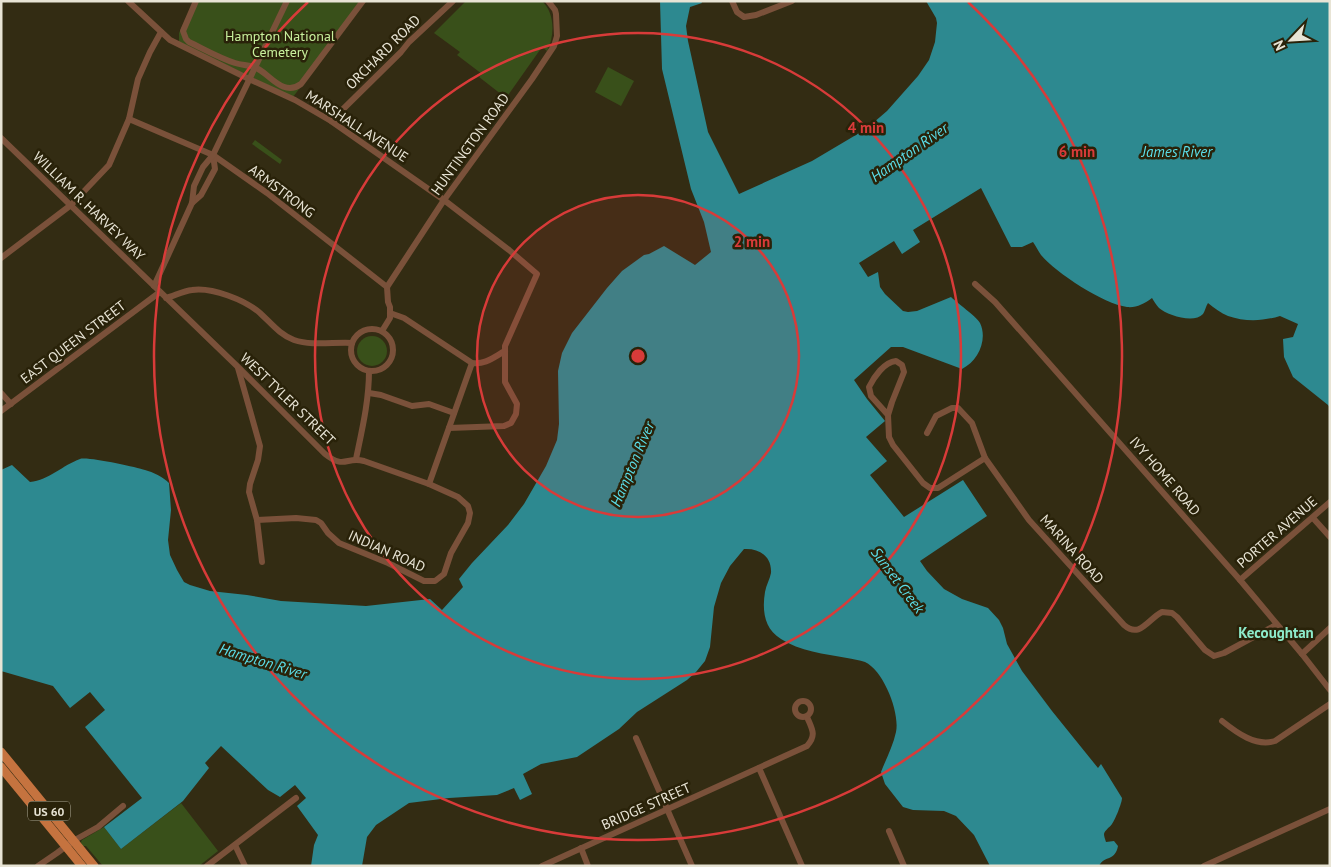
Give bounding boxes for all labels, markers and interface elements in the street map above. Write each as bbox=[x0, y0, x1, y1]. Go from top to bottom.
street label: ORCHARD ROAD bbox=[342, 11, 424, 93]
north arrow bbox=[1266, 15, 1316, 65]
park label: Hampton National Cemetery bbox=[225, 27, 335, 61]
text: N bbox=[1269, 38, 1289, 53]
street label: MARSHALL AVENUE bbox=[302, 86, 412, 166]
street label: HUNTINGTON ROAD bbox=[427, 89, 513, 199]
text: 4 min bbox=[848, 118, 884, 137]
water label: Hampton River bbox=[867, 118, 952, 186]
text: 6 min bbox=[1059, 142, 1095, 161]
water label: James River bbox=[1141, 142, 1213, 161]
street label: WILLIAM R. HARVEY WAY bbox=[29, 148, 149, 264]
street label: ARMSTRONG bbox=[245, 160, 319, 222]
text: 2 min bbox=[734, 232, 770, 251]
street label: EAST QUEEN STREET bbox=[17, 296, 129, 387]
centre of rings bbox=[629, 347, 647, 365]
street label: WEST TYLER STREET bbox=[237, 349, 340, 449]
water label: Hampton River bbox=[606, 418, 659, 509]
street label: IVY HOME ROAD bbox=[1126, 433, 1204, 519]
street label: PORTER AVENUE bbox=[1233, 492, 1321, 572]
street label: MARINA ROAD bbox=[1036, 511, 1108, 587]
street label: INDIAN ROAD bbox=[346, 526, 428, 576]
water label: Sunset Creek bbox=[867, 543, 930, 618]
district label: Kecoughtan bbox=[1238, 623, 1314, 642]
water label: Hampton River bbox=[217, 639, 310, 684]
street label: BRIDGE STREET bbox=[599, 778, 694, 834]
road number: US 60 bbox=[28, 801, 70, 820]

